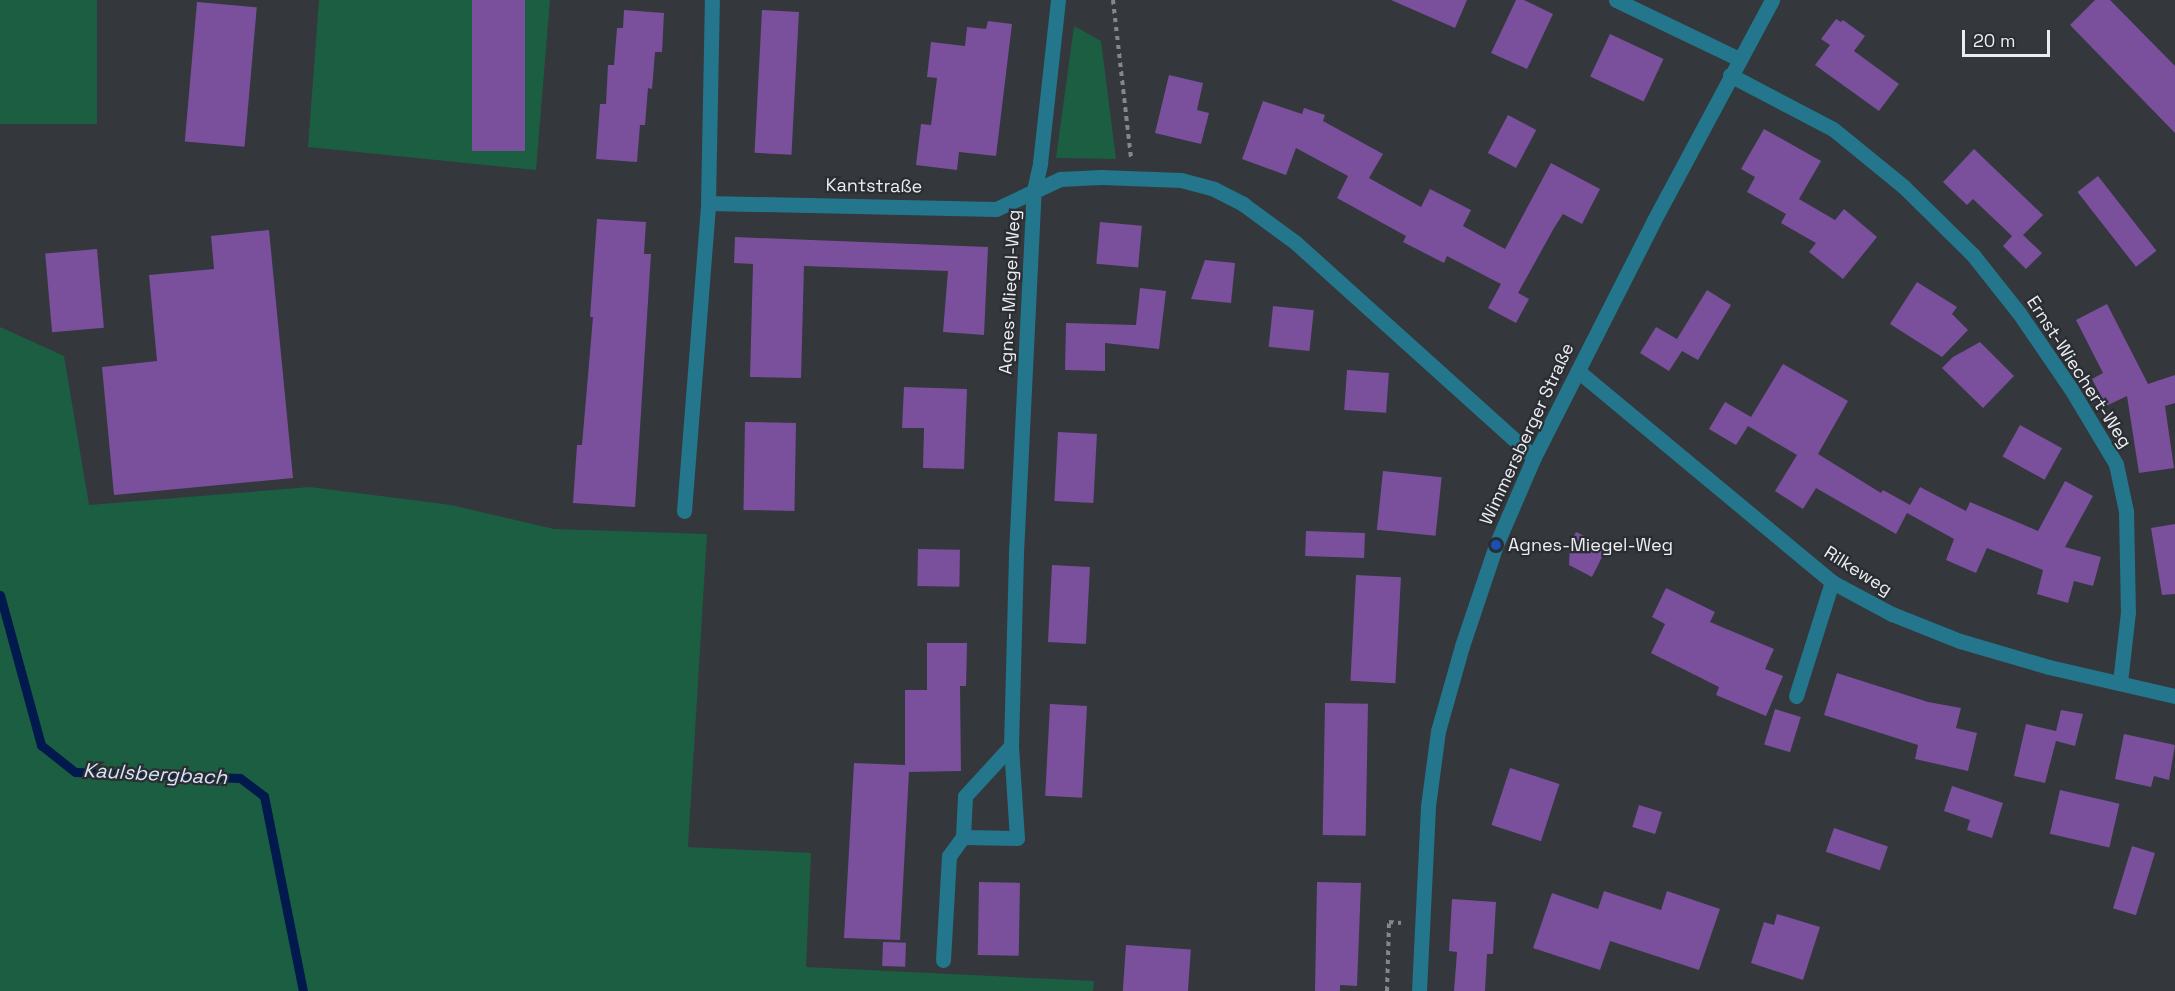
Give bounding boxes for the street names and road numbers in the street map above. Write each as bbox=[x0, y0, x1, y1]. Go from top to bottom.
street label: Kantstraße bbox=[825, 174, 923, 198]
street label: Agnes-Miegel-Weg bbox=[995, 209, 1025, 375]
street label: Ernst-Wiechert-Weg bbox=[2022, 292, 2136, 452]
street label: Wimmersberger Straße bbox=[1475, 340, 1579, 528]
street label: Rilkeweg bbox=[1820, 542, 1896, 600]

